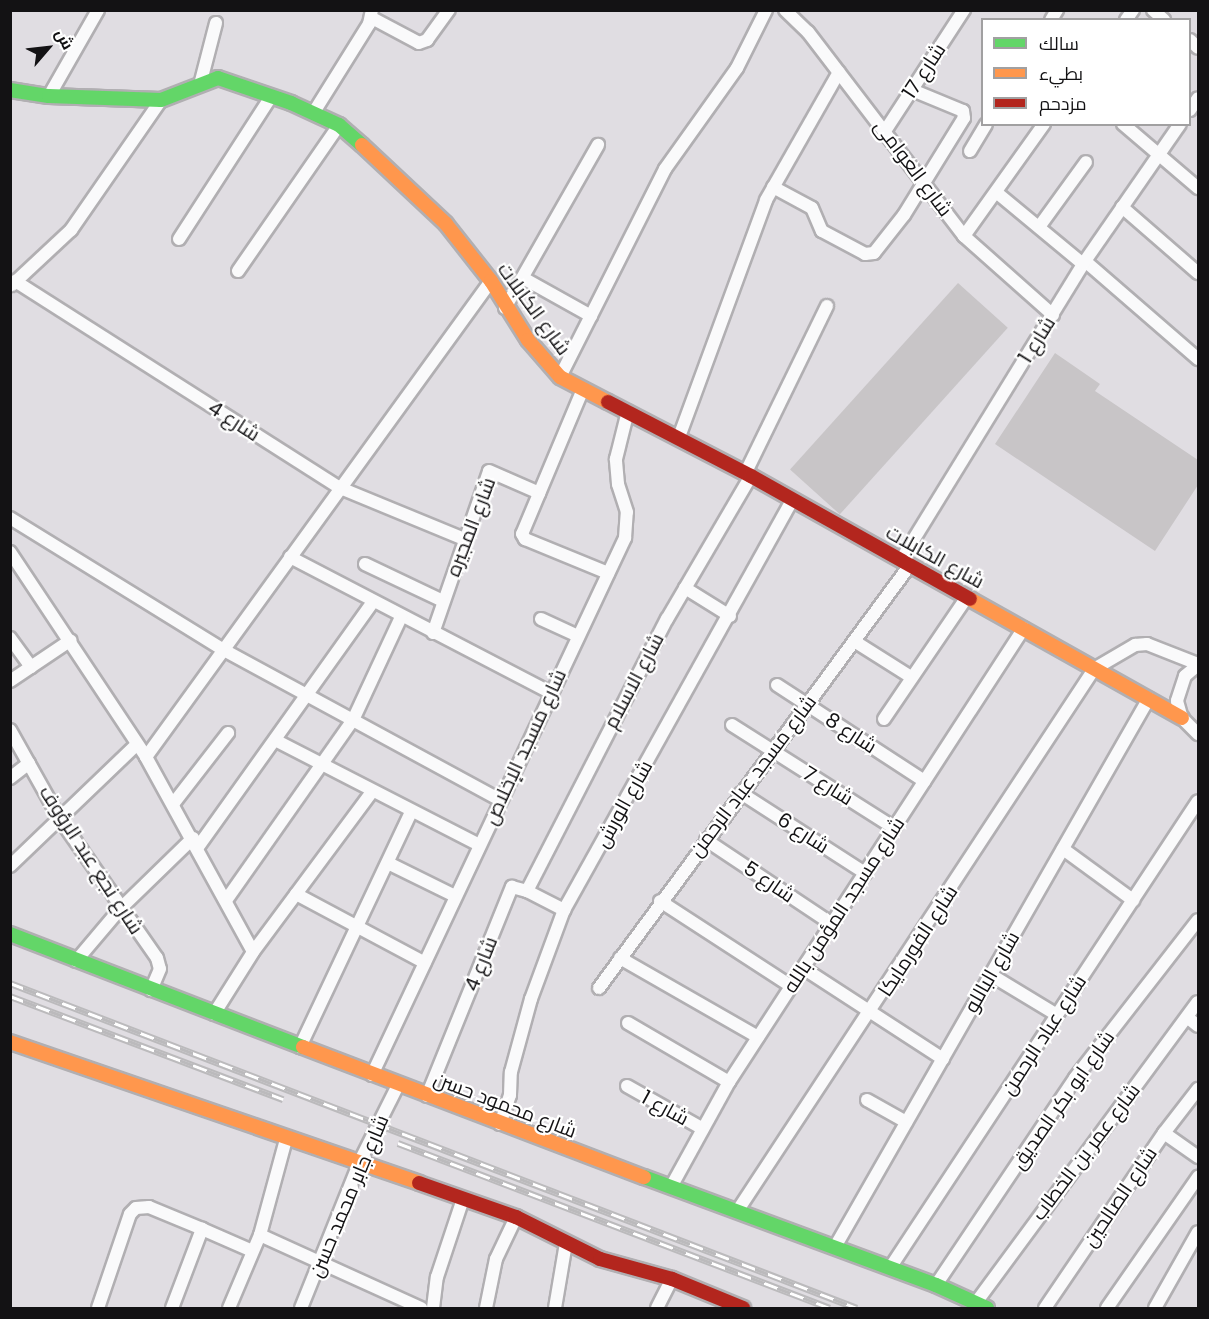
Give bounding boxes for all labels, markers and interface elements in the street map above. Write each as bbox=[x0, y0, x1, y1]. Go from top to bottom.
north arrow bbox=[18, 18, 78, 78]
legend bbox=[981, 18, 1191, 126]
text: ش bbox=[49, 25, 79, 54]
text: سالك bbox=[1039, 31, 1079, 56]
street label: شارع 17 bbox=[897, 39, 951, 103]
text: بطيء bbox=[1039, 61, 1083, 86]
text: مزدحم bbox=[1039, 91, 1087, 116]
street label: شارع العوامى bbox=[869, 115, 957, 221]
street label: شارع الكابلات bbox=[492, 258, 576, 360]
street label: شارع 1 bbox=[1013, 312, 1061, 368]
street label: شارع 4 bbox=[204, 396, 264, 446]
street label: شارع المجيره bbox=[441, 474, 501, 580]
street label: شارع الكابلات bbox=[882, 520, 988, 594]
street label: شارع الاسلام bbox=[599, 629, 669, 733]
street label: شارع مسجد الإخلاص bbox=[478, 665, 572, 829]
street label: شارع مسجد عباد الرحمن bbox=[684, 690, 822, 862]
street label: شارع 8 bbox=[821, 707, 881, 759]
street label: شارع الورش bbox=[590, 756, 658, 852]
street label: شارع 7 bbox=[798, 761, 858, 811]
street label: شارع نجع عبد الرؤوف bbox=[34, 781, 148, 939]
street label: شارع 6 bbox=[773, 807, 833, 859]
street label: شارع مسجد المؤمن بالله bbox=[778, 813, 910, 997]
street label: شارع 5 bbox=[739, 856, 799, 908]
street label: شارع الفورمايكا bbox=[873, 881, 963, 1001]
street label: شارع الباللو bbox=[959, 927, 1025, 1017]
street label: شارع 4 bbox=[459, 933, 503, 995]
street label: شارع عباد الرحمن bbox=[996, 971, 1092, 1099]
street label: شارع ابو بكر الصديق bbox=[1006, 1026, 1120, 1174]
street label: شارع محمود حسن bbox=[430, 1067, 580, 1143]
street label: شارع عمر بن الخطاب bbox=[1027, 1079, 1145, 1225]
street label: شارع 1 bbox=[637, 1085, 693, 1131]
street label: شارع جابر محمد حسن bbox=[304, 1111, 394, 1281]
street label: شارع الصالحين bbox=[1078, 1142, 1162, 1252]

